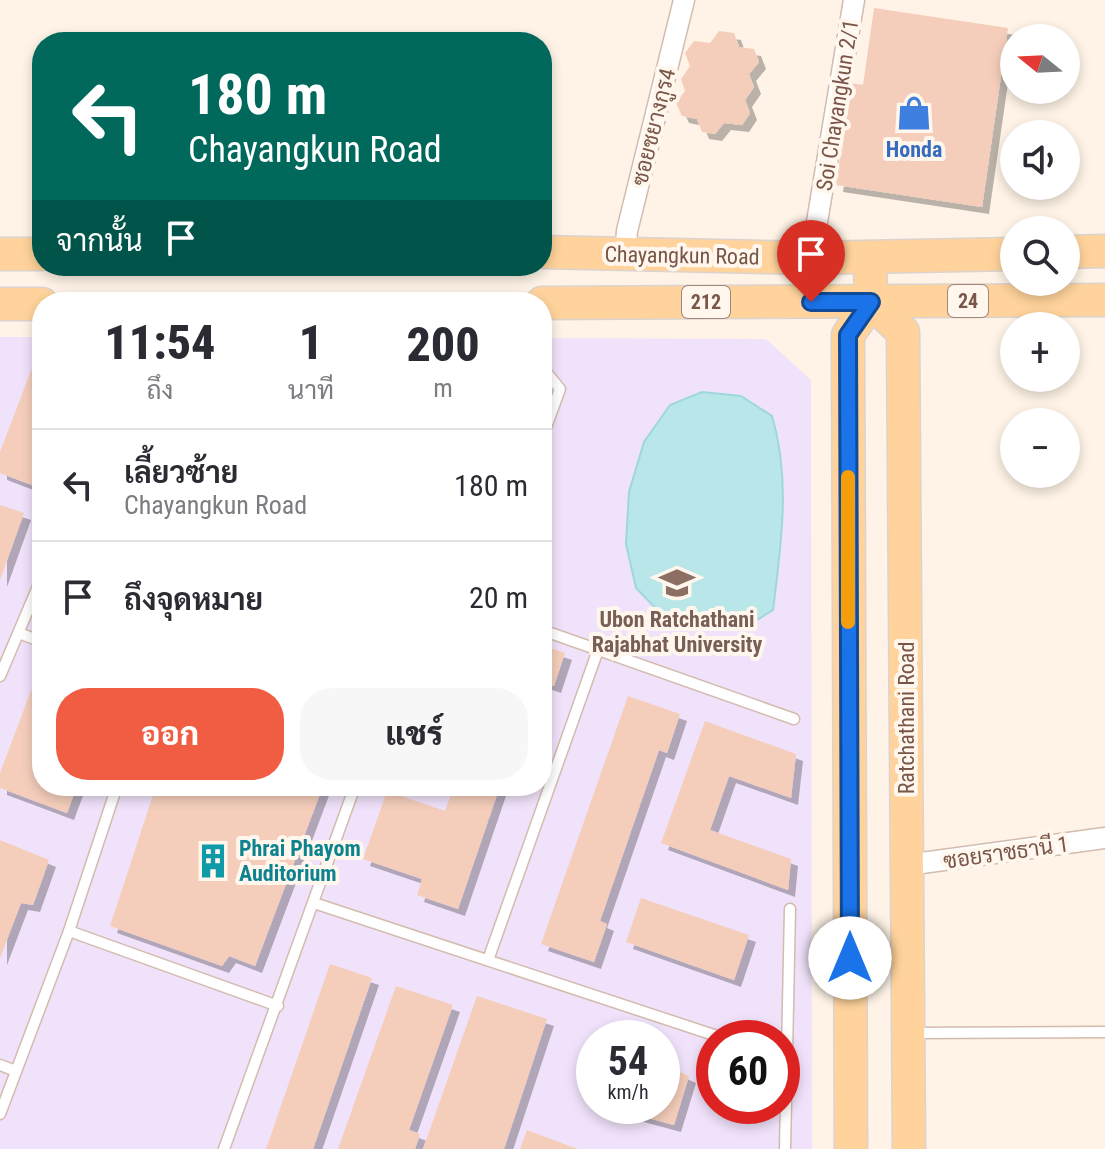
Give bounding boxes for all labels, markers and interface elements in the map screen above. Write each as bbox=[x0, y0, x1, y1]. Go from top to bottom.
street label: Soi Chayangkun 2/1 bbox=[812, 18, 863, 193]
north arrow bbox=[1000, 24, 1080, 104]
map controls bbox=[1000, 24, 1080, 488]
text: 180 m bbox=[188, 62, 327, 128]
icon: left bbox=[56, 64, 160, 168]
street label: ซอยชยางกูร4 bbox=[627, 66, 683, 189]
shop icon: Honda bbox=[895, 94, 933, 132]
button: sound bbox=[1000, 120, 1080, 200]
text: Chayangkun Road bbox=[188, 129, 442, 171]
place label: Honda bbox=[886, 137, 942, 162]
icon: arrive bbox=[159, 216, 203, 260]
button: search bbox=[1000, 216, 1080, 296]
pin bbox=[777, 220, 845, 302]
text: จากนั้น bbox=[56, 223, 143, 258]
icon: arrive bbox=[789, 232, 833, 276]
street label: Chayangkun Road bbox=[604, 242, 760, 269]
road number: 24 bbox=[948, 285, 988, 317]
road number: 212 bbox=[682, 286, 730, 318]
button: + bbox=[1000, 312, 1080, 392]
text: 11:54 bbox=[104, 314, 215, 371]
text: 1 bbox=[299, 314, 323, 371]
text: 200 bbox=[406, 316, 480, 373]
text: m bbox=[433, 373, 453, 403]
text: ถึง bbox=[146, 375, 173, 405]
text: นาที bbox=[288, 375, 334, 405]
button: − bbox=[1000, 408, 1080, 488]
text: เลี้ยวซ้าย bbox=[124, 455, 238, 490]
icon: left bbox=[56, 463, 100, 507]
text: 180 m bbox=[454, 468, 528, 503]
text: Chayangkun Road bbox=[124, 490, 307, 520]
school or university icon: Ubon Ratchathani Rajabhat University bbox=[658, 564, 696, 602]
icon: arrive bbox=[56, 575, 100, 619]
text: 20 m bbox=[469, 580, 528, 615]
text: ถึงจุดหมาย bbox=[124, 582, 263, 617]
place label: Ubon Ratchathani Rajabhat University bbox=[592, 607, 763, 657]
street label: Ratchathani Road bbox=[894, 642, 919, 794]
button: ออก bbox=[56, 688, 284, 780]
button: แชร์ bbox=[300, 688, 528, 780]
street label: ซอยราชธานี 1 bbox=[942, 830, 1070, 874]
place label: Phrai Phayom Auditorium bbox=[239, 836, 361, 886]
building icon: Phrai Phayom Auditorium bbox=[194, 842, 232, 880]
position arrow bbox=[808, 916, 892, 1000]
speed limit sign: 60 bbox=[696, 1020, 800, 1124]
text: 54 bbox=[608, 1038, 648, 1085]
text: km/h bbox=[607, 1080, 649, 1104]

